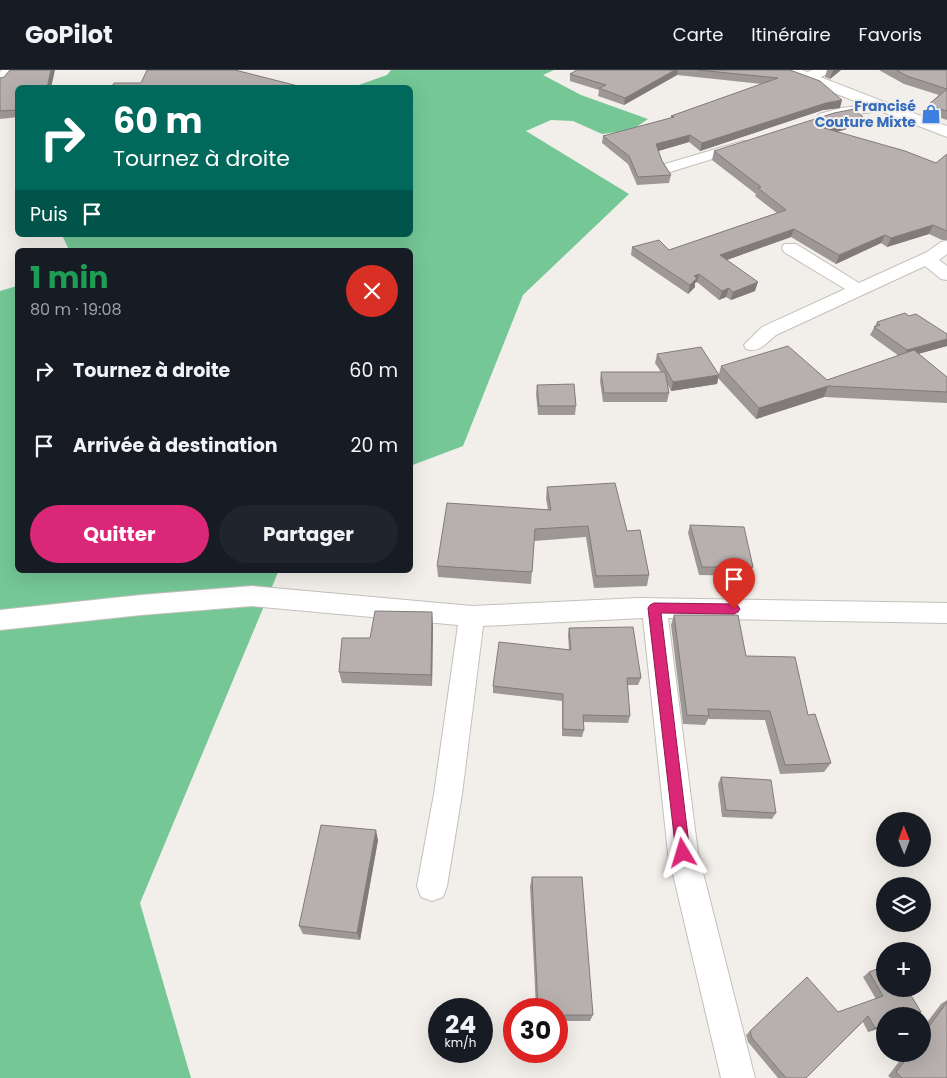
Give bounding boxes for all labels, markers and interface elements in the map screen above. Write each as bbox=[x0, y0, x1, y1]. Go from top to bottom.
text: GoPilot bbox=[25, 18, 113, 51]
text: Carte bbox=[673, 22, 723, 47]
text: Itinéraire bbox=[751, 22, 831, 47]
text: Favoris bbox=[859, 22, 922, 47]
text: 60 m bbox=[113, 96, 203, 145]
place label: Francisé Couture Mixte bbox=[815, 96, 916, 132]
shop icon: Francisé Couture Mixte bbox=[920, 103, 942, 125]
icon: right bbox=[30, 105, 95, 170]
text: Tournez à droite bbox=[113, 143, 290, 174]
icon: arrive bbox=[78, 200, 106, 228]
text: Puis bbox=[30, 201, 68, 228]
text: 1 min bbox=[30, 256, 108, 299]
button: close bbox=[346, 265, 398, 317]
text: 80 m · 19:08 bbox=[30, 298, 122, 321]
icon: right bbox=[30, 357, 58, 385]
text: Tournez à droite bbox=[73, 357, 230, 384]
text: 60 m bbox=[349, 357, 398, 384]
icon: arrive bbox=[30, 432, 58, 460]
text: Arrivée à destination bbox=[73, 432, 278, 459]
text: 20 m bbox=[350, 432, 398, 459]
button: Quitter bbox=[30, 505, 209, 563]
button: Partager bbox=[219, 505, 398, 563]
pin bbox=[713, 558, 755, 609]
icon: arrive bbox=[720, 565, 748, 593]
north arrow bbox=[876, 812, 931, 868]
map controls bbox=[876, 812, 931, 1062]
position arrow bbox=[656, 826, 708, 878]
button: layers bbox=[876, 877, 931, 932]
button: + bbox=[876, 942, 931, 997]
speed limit sign: 30 bbox=[503, 998, 568, 1063]
text: 24 bbox=[445, 1007, 476, 1042]
button: − bbox=[876, 1007, 931, 1062]
text: km/h bbox=[445, 1034, 476, 1051]

